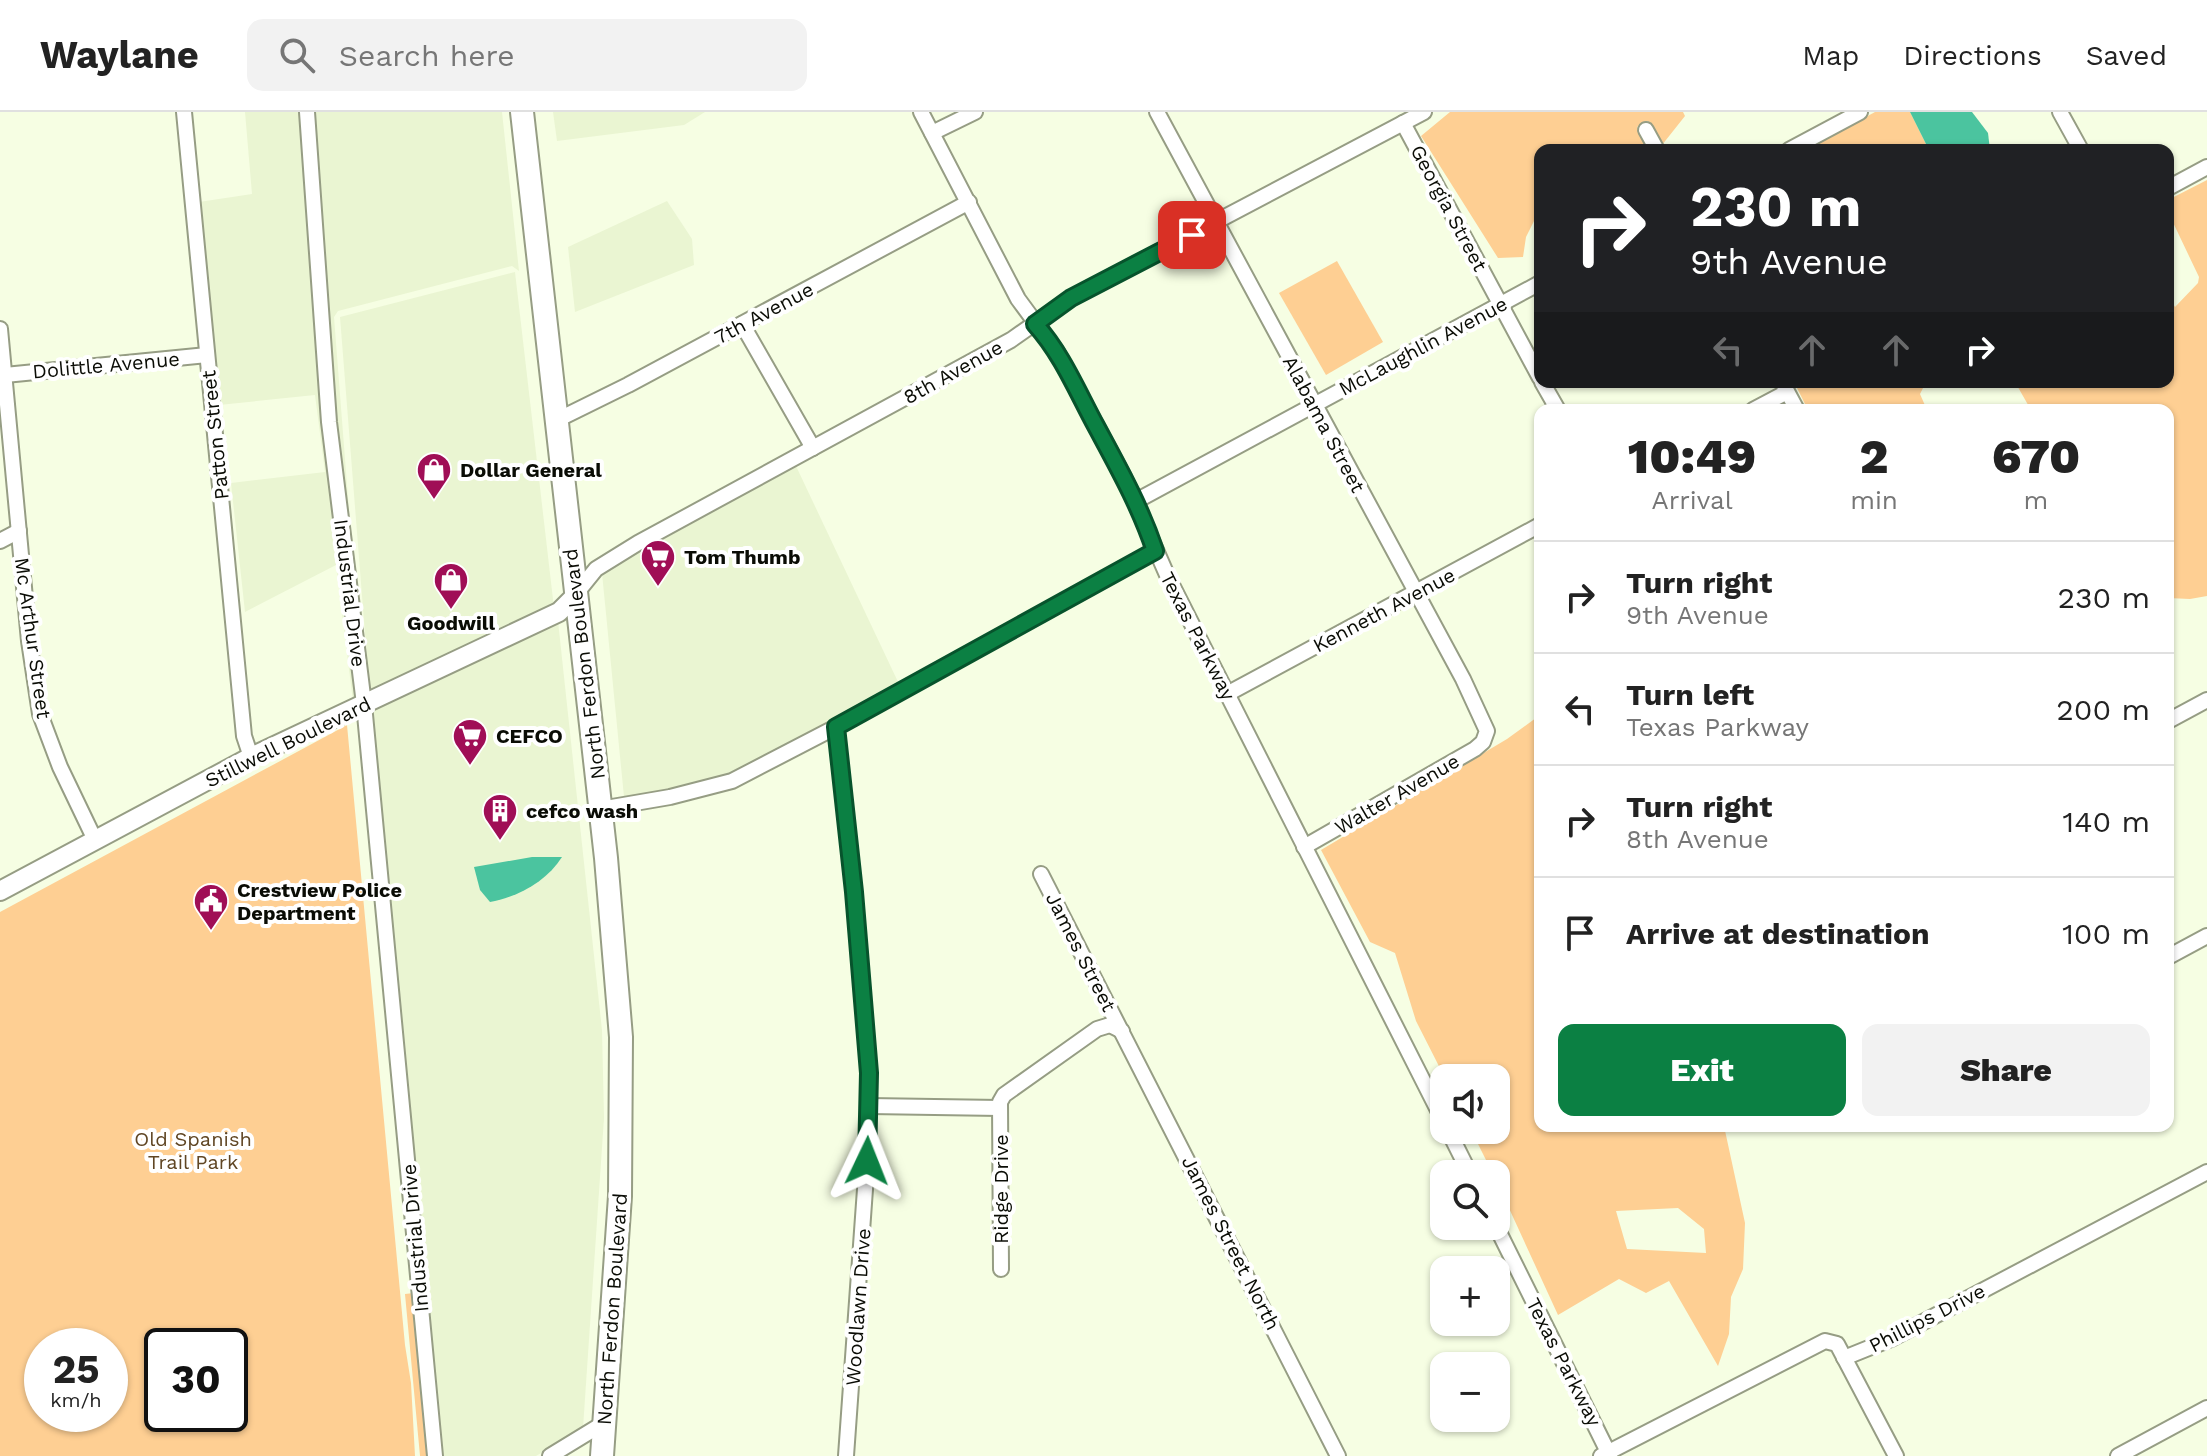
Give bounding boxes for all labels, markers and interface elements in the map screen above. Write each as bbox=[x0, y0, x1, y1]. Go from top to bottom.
search box bbox=[247, 19, 807, 91]
text: Waylane bbox=[40, 33, 199, 77]
icon: search bbox=[275, 33, 319, 77]
text: Search here bbox=[339, 38, 515, 73]
text: Map bbox=[1802, 39, 1859, 72]
text: Directions bbox=[1903, 39, 2042, 72]
text: Saved bbox=[2086, 39, 2167, 72]
street label: Georgia Street bbox=[1406, 141, 1493, 276]
text: 230 m bbox=[1690, 174, 1861, 240]
icon: right bbox=[1558, 176, 1662, 280]
pin bbox=[1158, 201, 1226, 269]
icon: arrive bbox=[1170, 213, 1214, 257]
text: 9th Avenue bbox=[1690, 241, 1888, 283]
street label: 7th Avenue bbox=[710, 277, 818, 349]
street label: McLaughlin Avenue bbox=[1335, 291, 1511, 401]
icon: left bbox=[1706, 328, 1750, 372]
icon: ahead bbox=[1790, 328, 1834, 372]
icon: ahead bbox=[1874, 328, 1918, 372]
icon: right bbox=[1958, 328, 2002, 372]
street label: 8th Avenue bbox=[899, 335, 1007, 409]
street label: Dolittle Avenue bbox=[31, 347, 181, 383]
street label: Alabama Street bbox=[1278, 352, 1370, 497]
street label: Patton Street bbox=[196, 368, 234, 501]
text: 10:49 bbox=[1628, 428, 1756, 485]
text: 2 bbox=[1860, 428, 1888, 485]
text: 670 bbox=[1992, 428, 2080, 485]
shop icon: Dollar General bbox=[415, 451, 453, 501]
place label: Dollar General bbox=[460, 458, 602, 482]
text: Arrival bbox=[1651, 485, 1733, 515]
text: min bbox=[1850, 485, 1898, 515]
text: m bbox=[2024, 485, 2048, 515]
street label: Industrial Drive bbox=[329, 518, 371, 668]
supermarket icon: Tom Thumb bbox=[639, 538, 677, 588]
place label: Tom Thumb bbox=[684, 545, 800, 569]
street label: North Ferdon Boulevard bbox=[558, 547, 610, 781]
street label: Mc Arthur Street bbox=[10, 556, 56, 721]
shop icon: Goodwill bbox=[432, 561, 470, 611]
street label: Kenneth Avenue bbox=[1309, 562, 1459, 658]
text: Turn right bbox=[1626, 565, 1772, 600]
street label: Texas Parkway bbox=[1155, 568, 1241, 705]
icon: right bbox=[1558, 575, 1602, 619]
text: 230 m bbox=[2058, 580, 2150, 615]
text: 9th Avenue bbox=[1626, 600, 1769, 630]
place label: Goodwill bbox=[407, 611, 495, 635]
text: Turn left bbox=[1626, 677, 1754, 712]
icon: left bbox=[1558, 687, 1602, 731]
street label: Stillwell Boulevard bbox=[201, 691, 375, 793]
text: 200 m bbox=[2056, 692, 2150, 727]
text: Texas Parkway bbox=[1626, 712, 1809, 742]
supermarket icon: CEFCO bbox=[451, 717, 489, 767]
place label: CEFCO bbox=[496, 724, 563, 748]
street label: Walter Avenue bbox=[1330, 749, 1464, 839]
text: Turn right bbox=[1626, 789, 1772, 824]
building icon: cefco wash bbox=[481, 792, 519, 842]
place label: cefco wash bbox=[526, 799, 638, 823]
icon: right bbox=[1558, 799, 1602, 843]
text: 140 m bbox=[2062, 804, 2150, 839]
text: 8th Avenue bbox=[1626, 824, 1769, 854]
place label: Crestview Police Department bbox=[237, 878, 402, 925]
public building icon: Crestview Police Department bbox=[192, 882, 230, 932]
street label: James Street bbox=[1041, 888, 1122, 1016]
icon: arrive bbox=[1558, 911, 1602, 955]
text: Arrive at destination bbox=[1626, 916, 1930, 951]
text: 100 m bbox=[2062, 916, 2150, 951]
button: Exit bbox=[1558, 1024, 1846, 1116]
button: Share bbox=[1862, 1024, 2150, 1116]
map controls bbox=[1430, 1064, 1510, 1432]
button: sound bbox=[1430, 1064, 1510, 1144]
position arrow bbox=[825, 1119, 909, 1203]
park label: Old Spanish Trail Park bbox=[134, 1127, 252, 1174]
street label: Ridge Drive bbox=[989, 1134, 1013, 1244]
street label: James Street North bbox=[1177, 1152, 1285, 1334]
button: search bbox=[1430, 1160, 1510, 1240]
street label: Industrial Drive bbox=[397, 1163, 433, 1313]
street label: North Ferdon Boulevard bbox=[592, 1192, 632, 1426]
street label: Woodlawn Drive bbox=[841, 1227, 875, 1387]
button: + bbox=[1430, 1256, 1510, 1336]
street label: Phillips Drive bbox=[1865, 1278, 1989, 1358]
street label: Texas Parkway bbox=[1521, 1294, 1607, 1431]
speed limit sign: 30 bbox=[144, 1328, 248, 1432]
text: 25 bbox=[52, 1346, 100, 1393]
button: − bbox=[1430, 1352, 1510, 1432]
text: km/h bbox=[50, 1388, 102, 1412]

